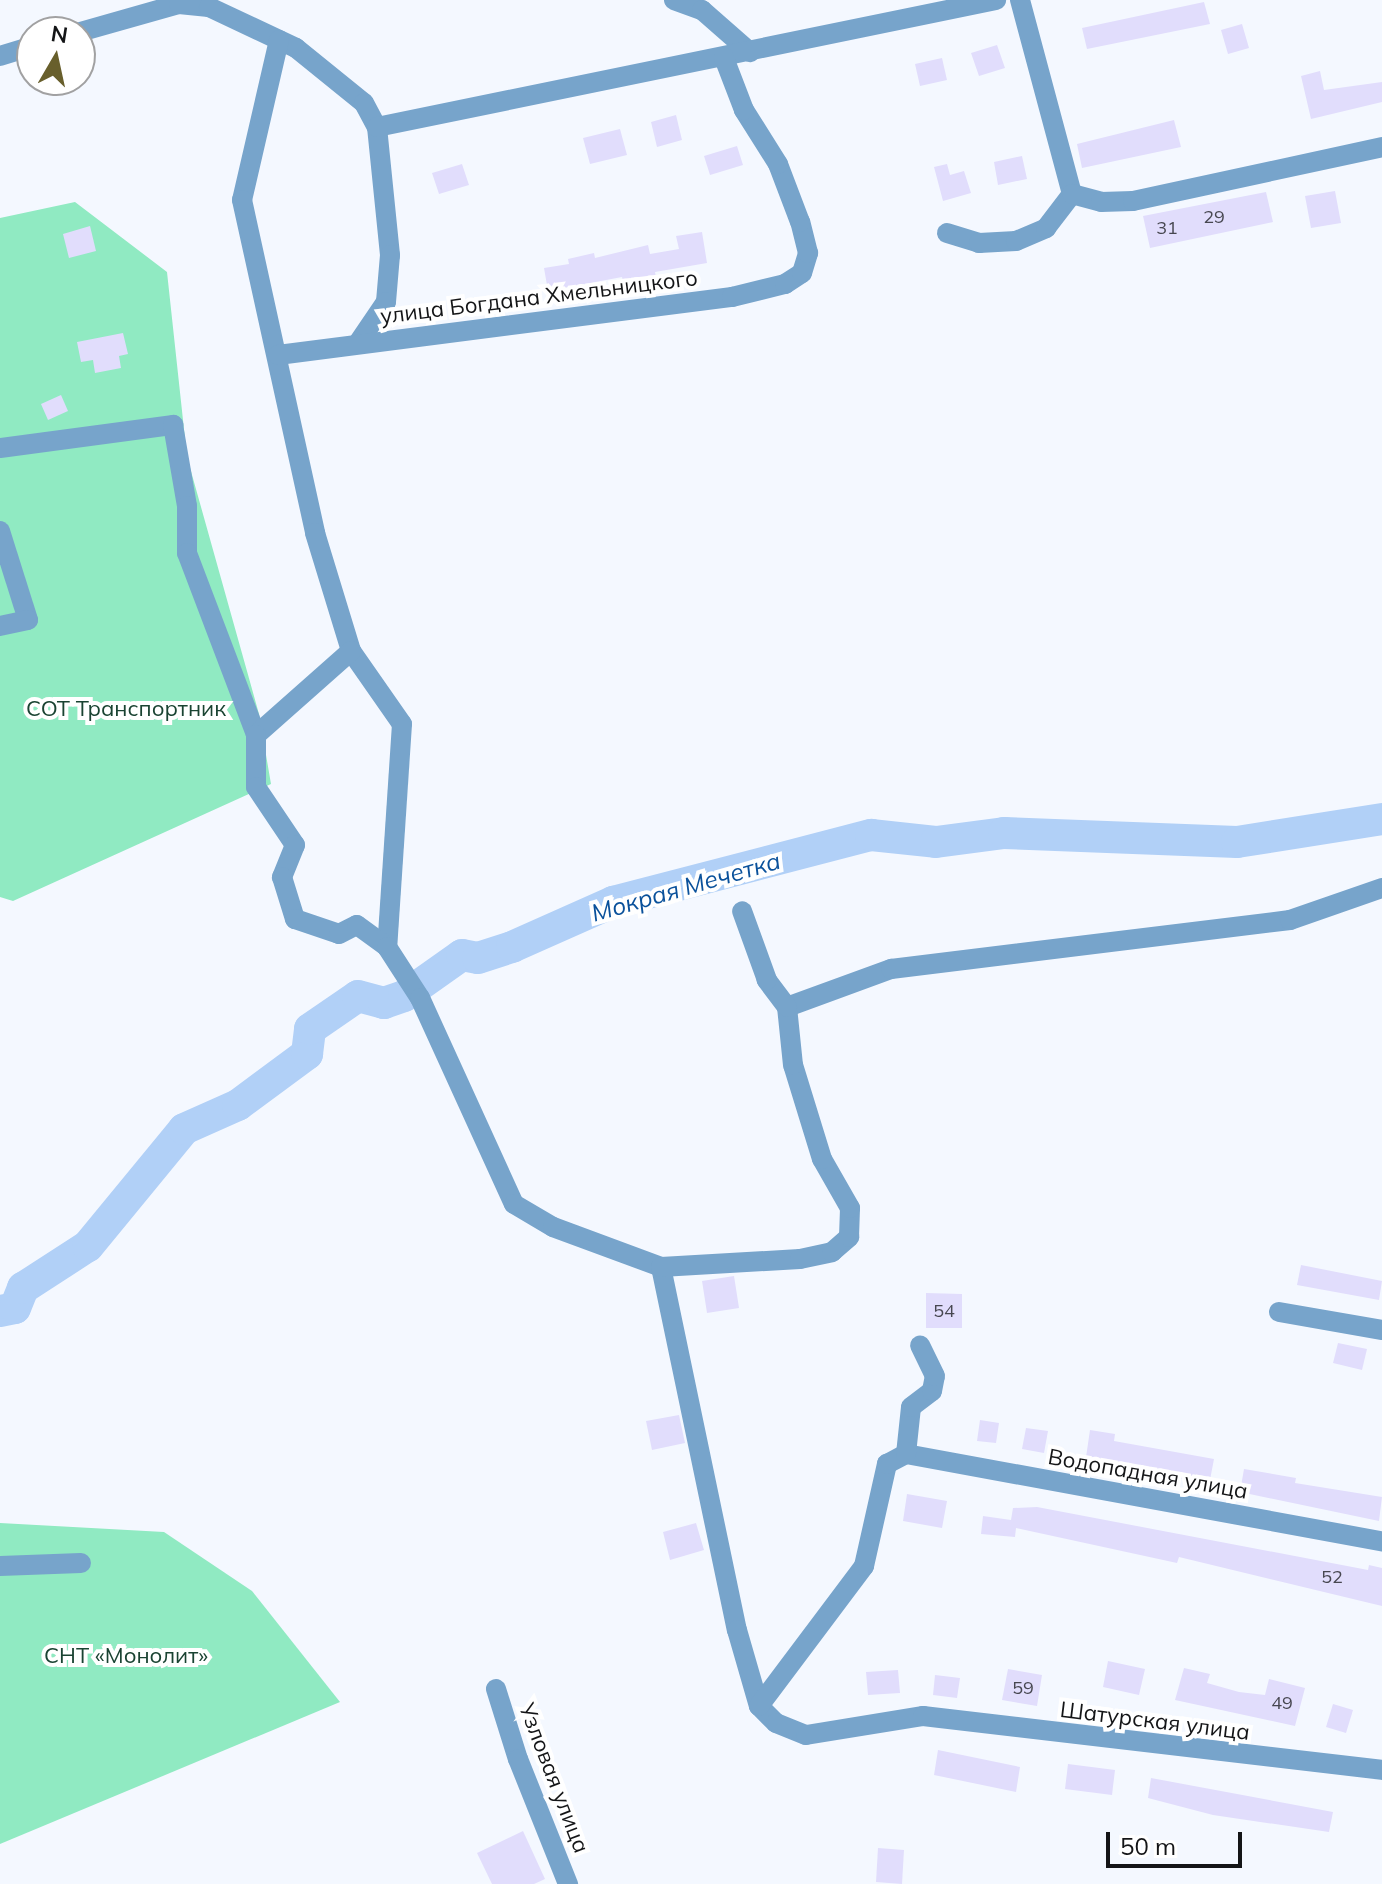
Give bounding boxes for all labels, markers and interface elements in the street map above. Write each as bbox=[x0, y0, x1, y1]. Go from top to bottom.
north arrow bbox=[16, 16, 96, 96]
text: N bbox=[49, 19, 70, 49]
house number: 29 bbox=[1203, 206, 1225, 228]
house number: 31 bbox=[1156, 217, 1178, 239]
street label: улица Богдана Хмельницкого bbox=[379, 264, 699, 330]
park label: СОТ Транспортник bbox=[26, 696, 226, 722]
water label: Мокрая Мечетка bbox=[588, 846, 784, 928]
house number: 54 bbox=[933, 1300, 955, 1322]
street label: Водопадная улица bbox=[1046, 1443, 1250, 1505]
house number: 52 bbox=[1321, 1566, 1343, 1588]
park label: СНТ «Монолит» bbox=[44, 1643, 208, 1669]
house number: 59 bbox=[1012, 1677, 1034, 1699]
house number: 49 bbox=[1271, 1692, 1293, 1714]
street label: Шатурская улица bbox=[1059, 1696, 1251, 1746]
street label: Узловая улица bbox=[513, 1699, 595, 1857]
scale bar bbox=[1110, 1816, 1246, 1866]
text: 50 m bbox=[1120, 1831, 1176, 1861]

